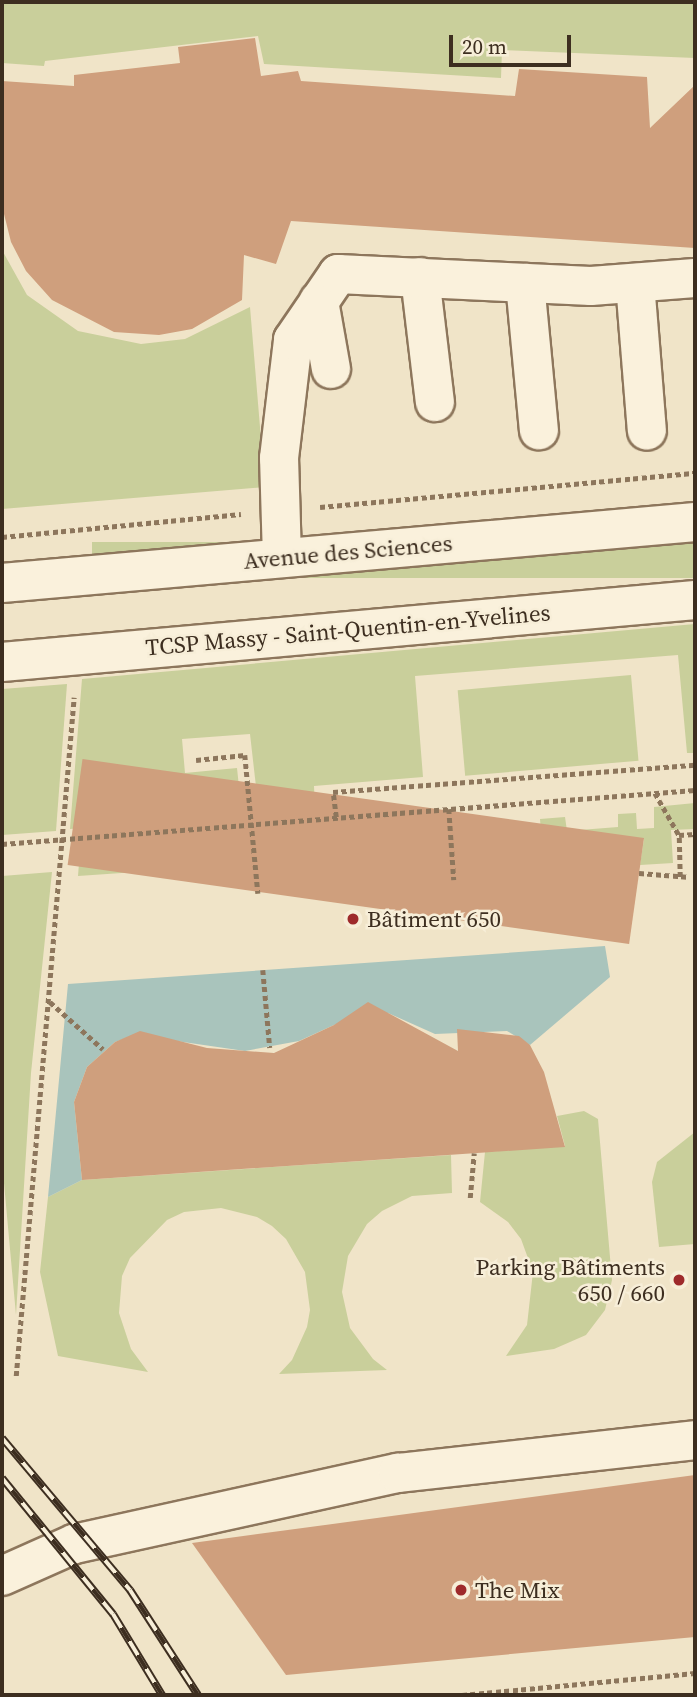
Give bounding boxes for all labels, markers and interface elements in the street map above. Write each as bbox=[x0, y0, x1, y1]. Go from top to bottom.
scale bar bbox=[452, 21, 574, 65]
text: 20 m bbox=[462, 32, 507, 61]
street label: Avenue des Sciences bbox=[242, 529, 454, 575]
street label: TCSP Massy - Saint-Quentin-en-Yvelines bbox=[144, 599, 552, 661]
place label: Bâtiment 650 bbox=[367, 905, 501, 933]
marker: Bâtiment 650 bbox=[345, 911, 361, 927]
place label: Parking Bâtiments 650 / 660 bbox=[476, 1253, 665, 1307]
marker: Parking Bâtiments 650 / 660 bbox=[671, 1272, 687, 1288]
place label: The Mix bbox=[475, 1576, 560, 1604]
marker: The Mix bbox=[453, 1582, 469, 1598]

